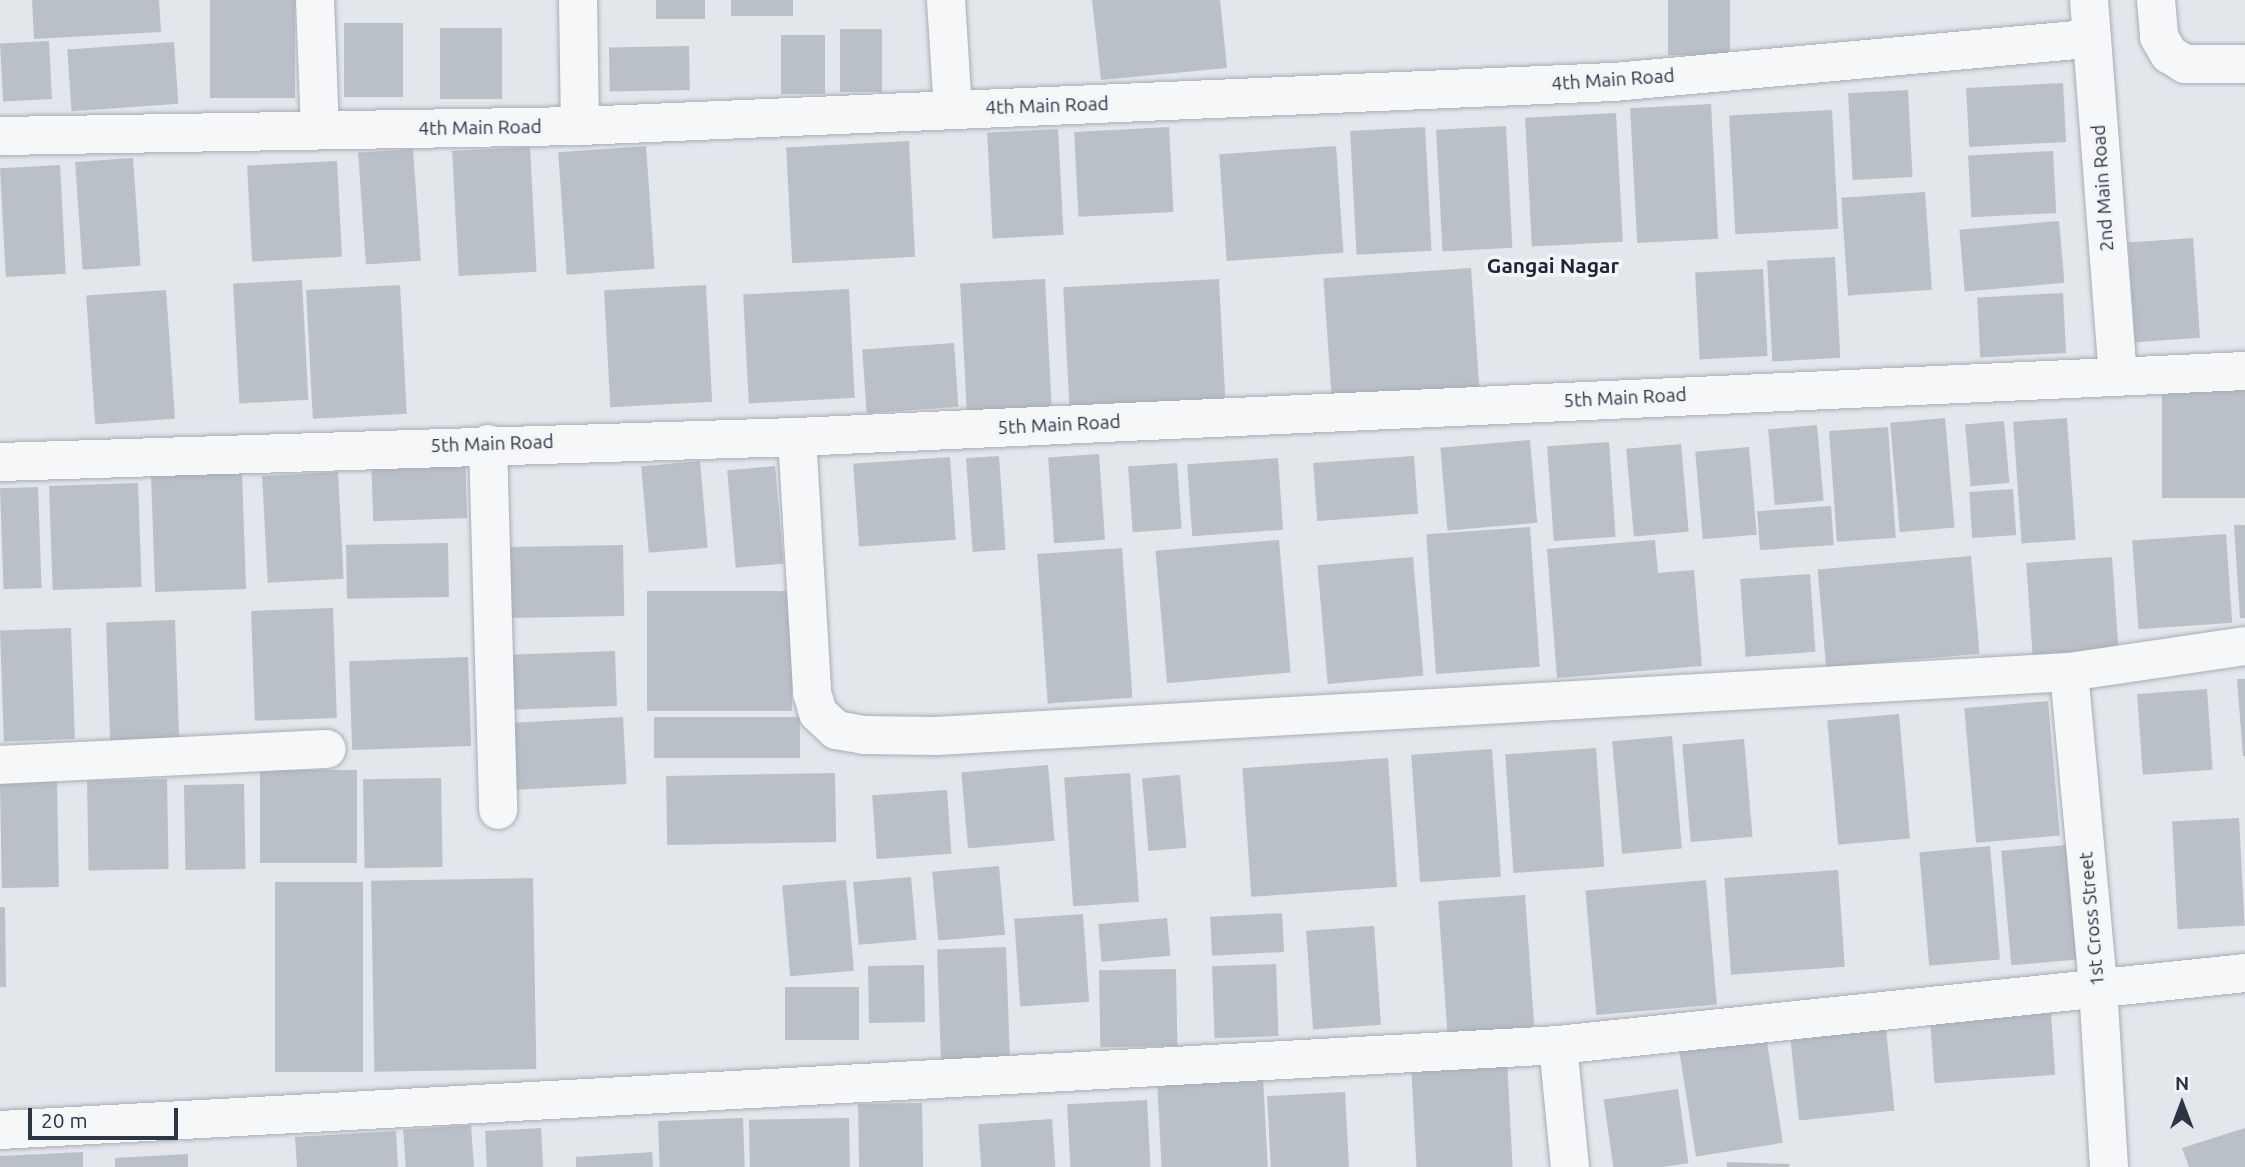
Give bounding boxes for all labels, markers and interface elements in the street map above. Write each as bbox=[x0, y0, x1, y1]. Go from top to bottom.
street label: 4th Main Road bbox=[1551, 64, 1675, 96]
street label: 4th Main Road bbox=[985, 92, 1109, 120]
street label: 4th Main Road bbox=[418, 116, 542, 140]
street label: 2nd Main Road bbox=[2087, 124, 2119, 252]
district label: Gangai Nagar bbox=[1487, 252, 1619, 278]
street label: 5th Main Road bbox=[1563, 383, 1687, 413]
street label: 5th Main Road bbox=[997, 410, 1121, 440]
street label: 5th Main Road bbox=[430, 430, 554, 458]
street label: 1st Cross Street bbox=[2075, 851, 2109, 987]
north arrow bbox=[2147, 1069, 2217, 1139]
text: N bbox=[2175, 1072, 2189, 1094]
scale bar bbox=[32, 1094, 182, 1138]
text: 20 m bbox=[41, 1108, 88, 1132]

